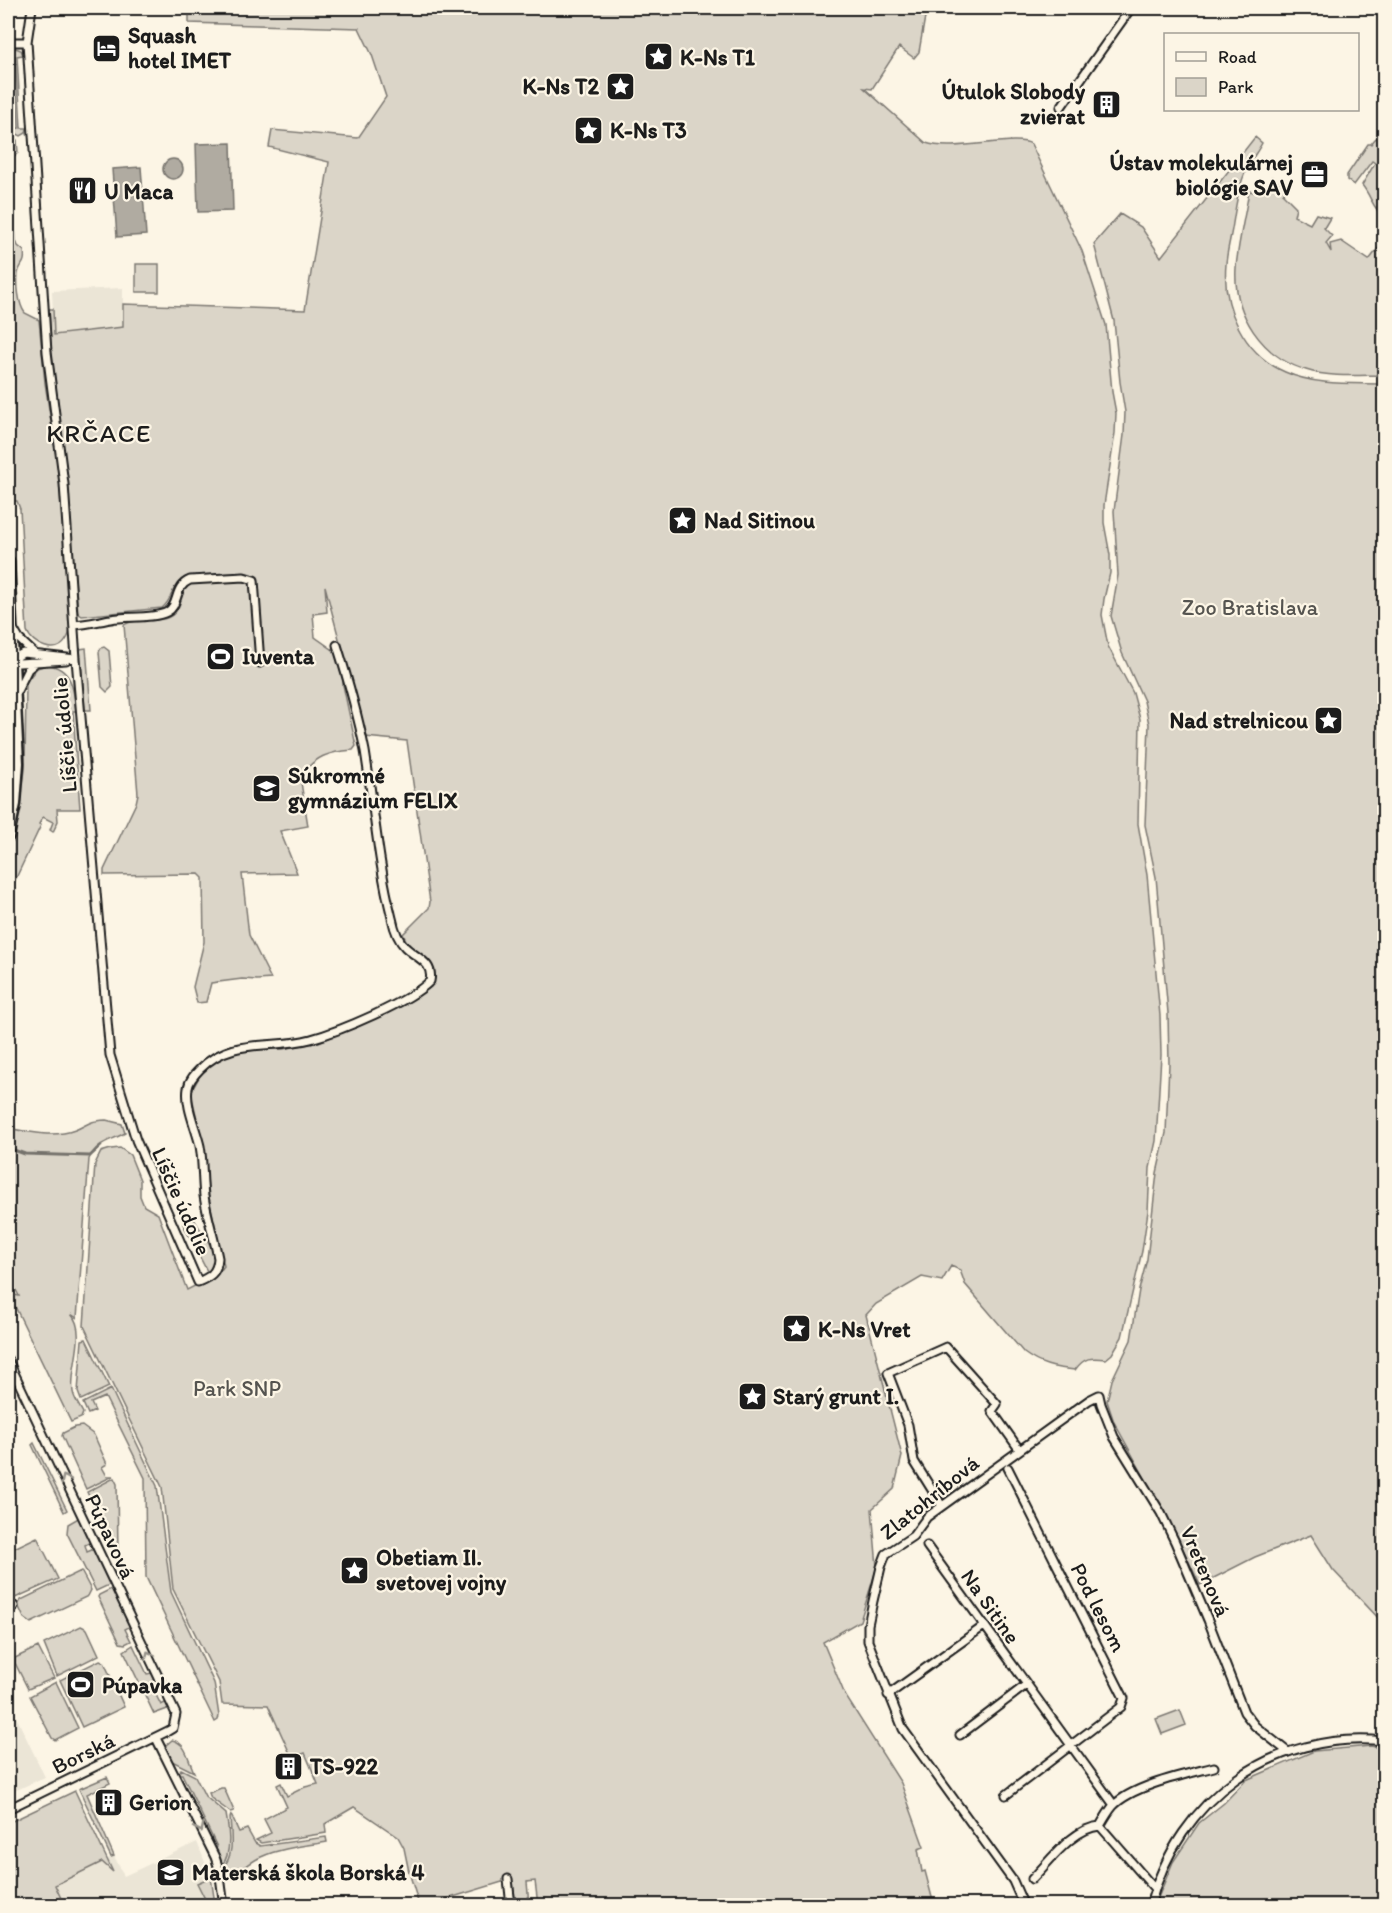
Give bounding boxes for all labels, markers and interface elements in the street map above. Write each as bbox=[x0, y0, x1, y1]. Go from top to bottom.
place label: Squash hotel IMET bbox=[128, 22, 232, 74]
hotel icon: Squash hotel IMET bbox=[91, 32, 123, 64]
legend bbox=[1164, 33, 1359, 111]
place icon: K-Ns T1 bbox=[643, 41, 675, 73]
place label: K-Ns T1 bbox=[680, 44, 756, 71]
text: Road bbox=[1218, 46, 1257, 68]
place icon: K-Ns T2 bbox=[604, 70, 636, 102]
place label: K-Ns T2 bbox=[523, 73, 599, 100]
text: Park bbox=[1218, 76, 1253, 98]
place label: Útulok Slobody zvierat bbox=[941, 78, 1086, 130]
building icon: Útulok Slobody zvierat bbox=[1090, 88, 1122, 120]
place icon: K-Ns T3 bbox=[573, 114, 605, 146]
place label: K-Ns T3 bbox=[610, 117, 687, 144]
place label: Ústav molekulárnej biológie SAV bbox=[1110, 149, 1294, 201]
office icon: Ústav molekulárnej biológie SAV bbox=[1298, 159, 1330, 191]
restaurant icon: U Maca bbox=[67, 175, 99, 207]
place label: U Maca bbox=[104, 178, 174, 205]
district label: KRČACE bbox=[46, 417, 152, 449]
place icon: Nad Sitinou bbox=[667, 504, 699, 536]
place label: Nad Sitinou bbox=[704, 507, 815, 534]
park label: Zoo Bratislava bbox=[1182, 594, 1319, 621]
sports icon: Iuventa bbox=[205, 640, 237, 672]
place label: Iuventa bbox=[242, 643, 315, 670]
street label: Líščie údolie bbox=[46, 676, 83, 794]
place icon: Nad strelnicou bbox=[1313, 704, 1345, 736]
place label: Nad strelnicou bbox=[1169, 707, 1308, 734]
place label: Súkromné gymnázium FELIX bbox=[288, 762, 458, 814]
school or university icon: Súkromné gymnázium FELIX bbox=[251, 772, 283, 804]
street label: Líščie údolie bbox=[146, 1143, 217, 1260]
place icon: K-Ns Vret bbox=[781, 1313, 813, 1345]
place label: K-Ns Vret bbox=[818, 1316, 911, 1343]
park label: Park SNP bbox=[193, 1375, 281, 1402]
place icon: Starý grunt I. bbox=[736, 1380, 768, 1412]
place label: Starý grunt I. bbox=[773, 1383, 899, 1410]
street label: Zlatohríbová bbox=[874, 1449, 985, 1546]
one-way arrow bbox=[60, 1475, 72, 1486]
street label: Púpavová bbox=[79, 1489, 142, 1584]
street label: Vretenová bbox=[1174, 1522, 1237, 1621]
place label: Obetiam II. svetovej vojny bbox=[376, 1544, 507, 1596]
place icon: Obetiam II. svetovej vojny bbox=[339, 1554, 371, 1586]
street label: Pod lesom bbox=[1065, 1558, 1133, 1657]
street label: Na Sitine bbox=[955, 1564, 1026, 1649]
one-way arrow bbox=[145, 1650, 157, 1661]
sports icon: Púpavka bbox=[65, 1669, 97, 1701]
place label: Púpavka bbox=[102, 1672, 182, 1699]
street label: Borská bbox=[47, 1726, 120, 1780]
building icon: TS-922 bbox=[273, 1750, 305, 1782]
place label: TS-922 bbox=[309, 1753, 379, 1780]
building icon: Gerion bbox=[92, 1786, 124, 1818]
place label: Gerion bbox=[129, 1789, 192, 1816]
one-way arrow bbox=[193, 1821, 205, 1832]
school or university icon: Materská škola Borská 4 bbox=[155, 1856, 187, 1888]
place label: Materská škola Borská 4 bbox=[192, 1859, 425, 1886]

